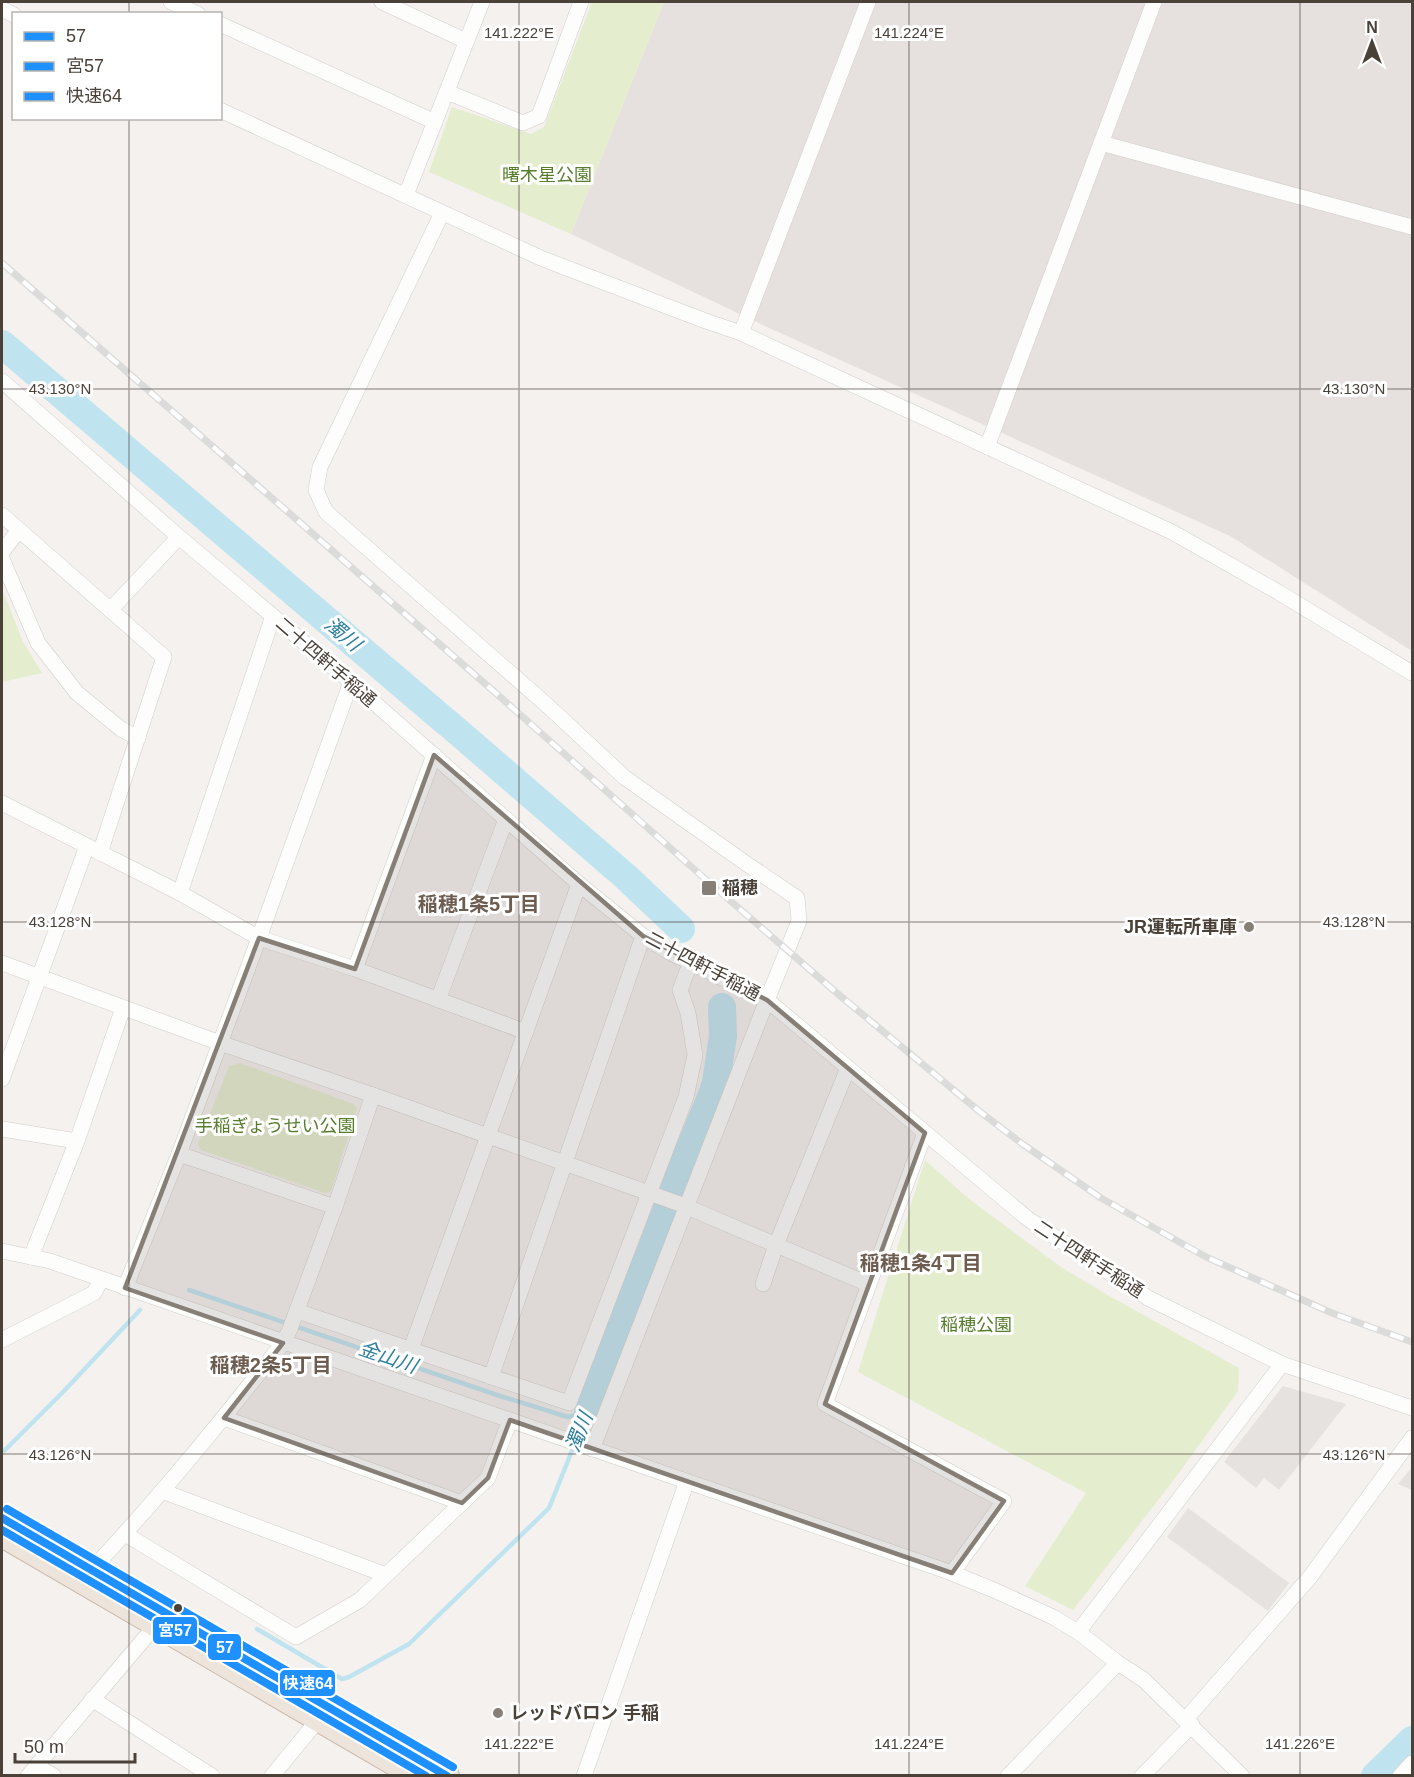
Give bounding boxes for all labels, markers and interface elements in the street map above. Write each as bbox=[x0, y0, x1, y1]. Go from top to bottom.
legend bbox=[12, 12, 222, 120]
north arrow bbox=[1342, 12, 1402, 72]
text: N bbox=[1366, 19, 1378, 36]
text: 141.222°E bbox=[484, 24, 554, 41]
text: 141.224°E bbox=[874, 24, 944, 41]
text: 57 bbox=[66, 26, 86, 46]
text: 宮57 bbox=[66, 56, 104, 76]
text: 快速64 bbox=[66, 86, 122, 106]
park label: 曙木星公園 bbox=[502, 165, 592, 185]
text: 43.130°N bbox=[29, 380, 91, 397]
text: 43.130°N bbox=[1323, 380, 1385, 397]
street label: 二十四軒手稲通 bbox=[272, 613, 380, 711]
water label: 濁川 bbox=[321, 613, 367, 657]
place label: 稲穂 bbox=[722, 878, 758, 898]
marker: 稲穂 bbox=[700, 879, 718, 897]
district label: 稲穂1条5丁目 bbox=[418, 893, 540, 915]
text: 43.128°N bbox=[29, 913, 91, 930]
text: 43.128°N bbox=[1323, 913, 1385, 930]
place label: JR運転所車庫 bbox=[1124, 917, 1237, 937]
marker: JR運転所車庫 bbox=[1242, 920, 1256, 934]
street label: 二十四軒手稲通 bbox=[643, 928, 763, 1004]
park label: 手稲ぎょうせい公園 bbox=[194, 1116, 356, 1136]
street label: 二十四軒手稲通 bbox=[1031, 1216, 1147, 1302]
district label: 稲穂1条4丁目 bbox=[860, 1252, 982, 1274]
park label: 稲穂公園 bbox=[940, 1315, 1012, 1335]
water label: 金山川 bbox=[356, 1337, 422, 1378]
district label: 稲穂2条5丁目 bbox=[210, 1354, 332, 1376]
water label: 濁川 bbox=[561, 1407, 597, 1455]
text: 43.126°N bbox=[29, 1446, 91, 1463]
text: 43.126°N bbox=[1323, 1446, 1385, 1463]
unlabelled marker bbox=[172, 1602, 184, 1614]
line badge: 宮57 bbox=[152, 1616, 198, 1645]
text: 宮57 bbox=[158, 1622, 192, 1639]
line badge: 57 bbox=[207, 1633, 242, 1661]
text: 57 bbox=[216, 1639, 234, 1656]
line badge: 快速64 bbox=[279, 1669, 336, 1697]
text: 快速64 bbox=[283, 1675, 333, 1692]
place label: レッドバロン 手稲 bbox=[510, 1703, 659, 1723]
marker: レッドバロン 手稲 bbox=[491, 1706, 505, 1720]
scale bar bbox=[15, 1726, 135, 1764]
text: 141.222°E bbox=[484, 1735, 554, 1752]
text: 141.224°E bbox=[874, 1735, 944, 1752]
text: 141.226°E bbox=[1265, 1735, 1335, 1752]
text: 50 m bbox=[24, 1737, 64, 1757]

